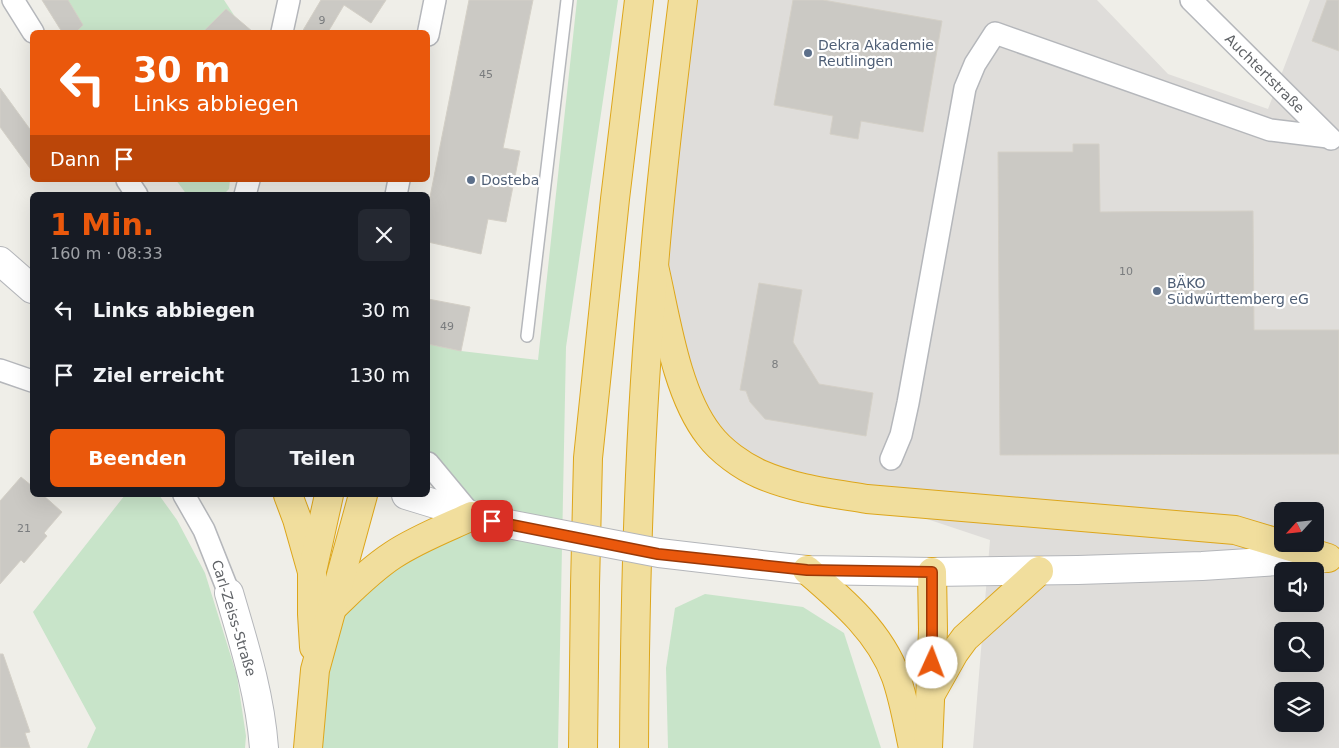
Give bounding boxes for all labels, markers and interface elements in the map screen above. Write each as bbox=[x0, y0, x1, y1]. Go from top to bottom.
house number: 9 bbox=[319, 14, 326, 27]
street label: Auchtertstraße bbox=[1222, 31, 1308, 116]
place label: Dekra Akademie Reutlingen bbox=[818, 37, 934, 69]
marker: Dekra Akademie Reutlingen bbox=[802, 47, 814, 59]
icon: left bbox=[50, 50, 115, 115]
text: 30 m bbox=[133, 50, 230, 90]
house number: 45 bbox=[479, 68, 493, 81]
text: Links abbiegen bbox=[133, 91, 299, 116]
icon: arrive bbox=[110, 145, 138, 173]
text: Dann bbox=[50, 148, 100, 170]
place label: Dosteba bbox=[481, 172, 539, 188]
marker: Dosteba bbox=[465, 174, 477, 186]
text: 1 Min. bbox=[50, 207, 154, 242]
button: close bbox=[358, 209, 410, 261]
text: 160 m · 08:33 bbox=[50, 244, 163, 263]
house number: 10 bbox=[1119, 265, 1133, 278]
place label: BÄKO Südwürttemberg eG bbox=[1167, 274, 1309, 307]
marker: BÄKO Südwürttemberg eG bbox=[1151, 285, 1163, 297]
icon: left bbox=[50, 296, 78, 324]
text: Links abbiegen bbox=[93, 299, 255, 321]
text: 30 m bbox=[361, 299, 410, 321]
house number: 49 bbox=[440, 320, 454, 333]
house number: 8 bbox=[772, 358, 779, 371]
icon: arrive bbox=[50, 361, 78, 389]
text: Ziel erreicht bbox=[93, 364, 224, 386]
text: 130 m bbox=[349, 364, 410, 386]
button: Beenden bbox=[50, 429, 225, 487]
button: Teilen bbox=[235, 429, 410, 487]
pin bbox=[471, 500, 513, 542]
north arrow bbox=[1274, 502, 1324, 552]
map controls bbox=[1274, 502, 1324, 732]
icon: arrive bbox=[478, 507, 506, 535]
house number: 21 bbox=[17, 522, 31, 535]
street label: Carl-Zeiss-Straße bbox=[209, 558, 259, 678]
button: sound bbox=[1274, 562, 1324, 612]
button: search bbox=[1274, 622, 1324, 672]
position arrow bbox=[905, 636, 957, 688]
button: layers bbox=[1274, 682, 1324, 732]

